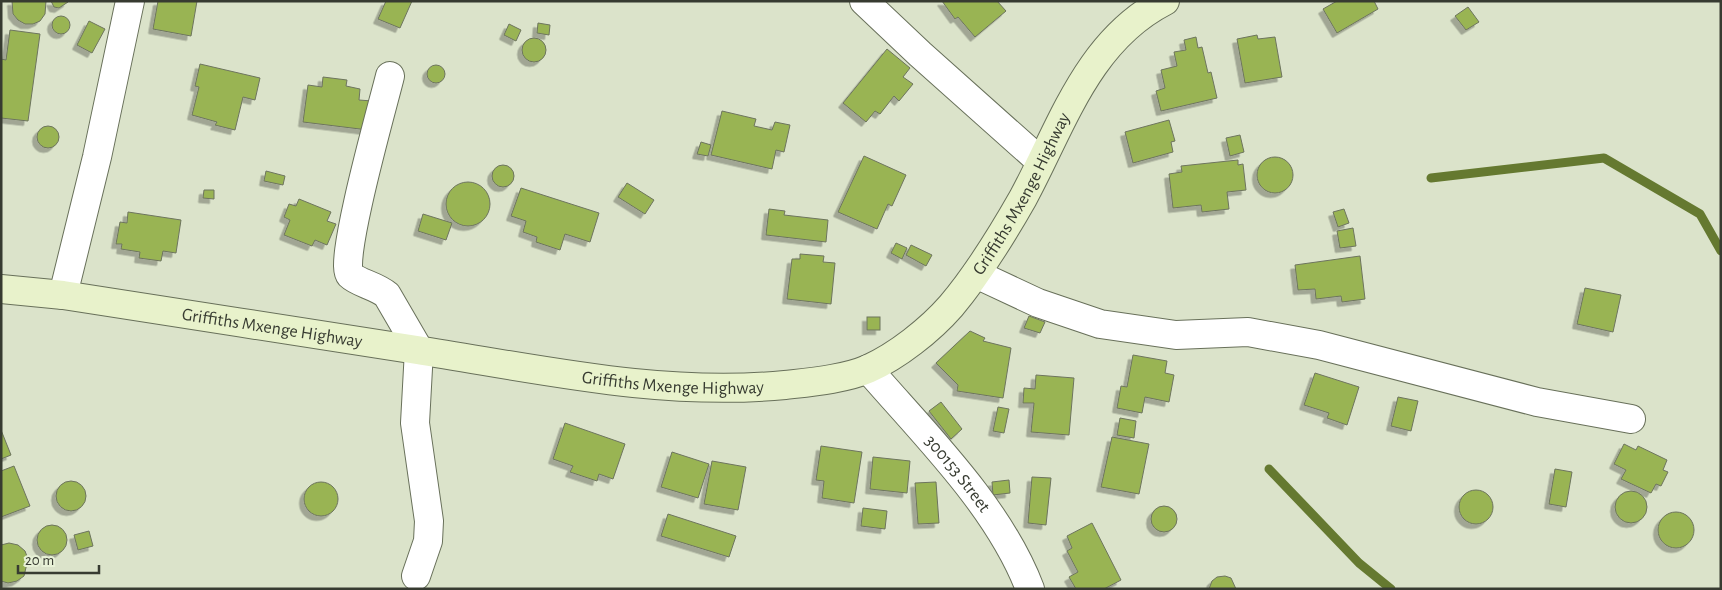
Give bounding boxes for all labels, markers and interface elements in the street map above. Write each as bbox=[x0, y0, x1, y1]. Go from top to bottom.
street label: Griffiths Mxenge Highway bbox=[970, 110, 1074, 279]
street label: Griffiths Mxenge Highway bbox=[181, 306, 364, 351]
street label: Griffiths Mxenge Highway bbox=[581, 369, 765, 398]
street label: 300153 Street bbox=[921, 432, 994, 516]
scale bar bbox=[18, 542, 99, 574]
text: 20 m bbox=[25, 553, 54, 568]

